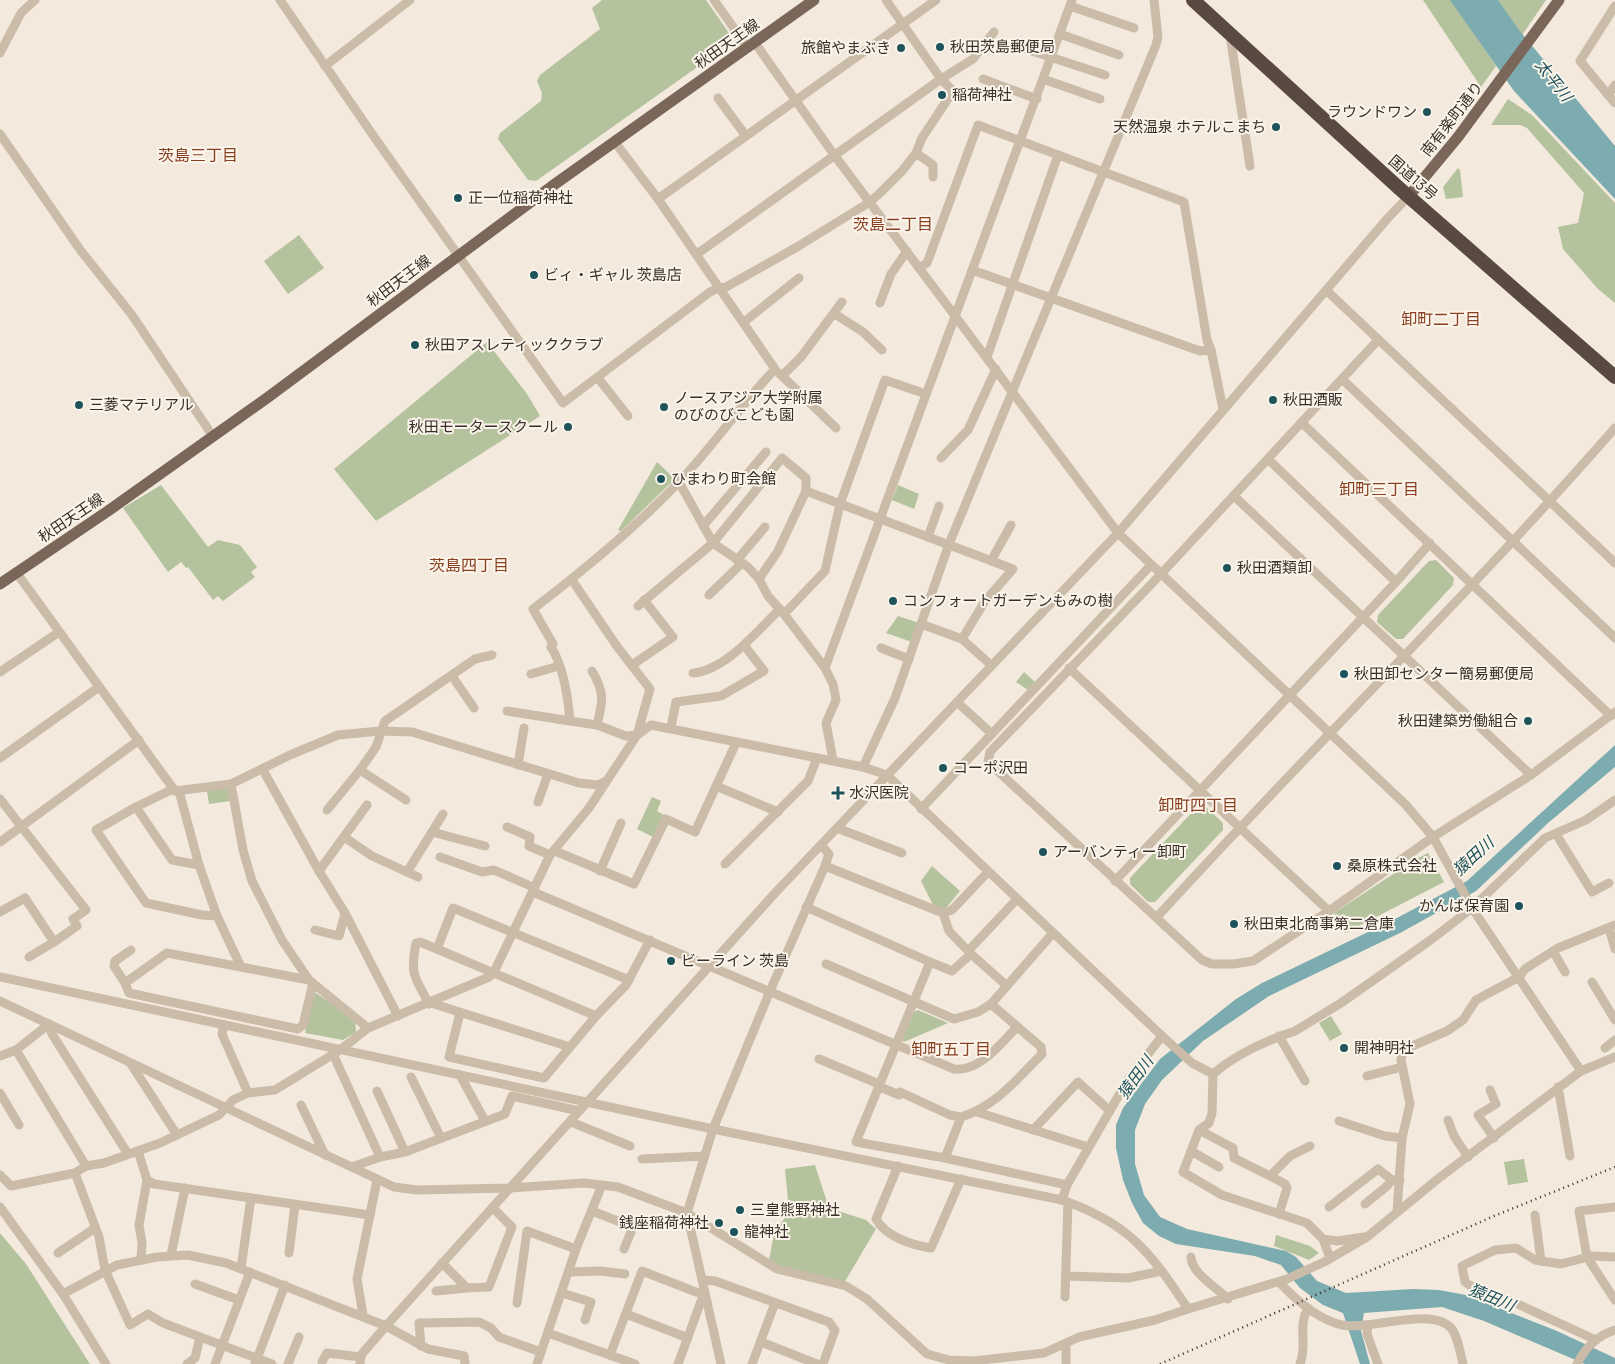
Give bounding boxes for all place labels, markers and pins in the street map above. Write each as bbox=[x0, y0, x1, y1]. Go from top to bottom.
place label: 秋田茨島郵便局 bbox=[950, 36, 1055, 57]
place label: 旅館やまぶき bbox=[801, 37, 891, 58]
marker: 秋田茨島郵便局 bbox=[934, 41, 946, 53]
marker: 旅館やまぶき bbox=[895, 42, 907, 54]
place label: 稲荷神社 bbox=[952, 84, 1012, 105]
marker: 稲荷神社 bbox=[936, 89, 948, 101]
place label: ラウンドワン bbox=[1327, 101, 1417, 122]
marker: ラウンドワン bbox=[1421, 106, 1433, 118]
place label: 天然温泉 ホテルこまち bbox=[1113, 116, 1266, 137]
marker: 天然温泉 ホテルこまち bbox=[1270, 121, 1282, 133]
place label: 正一位稲荷神社 bbox=[468, 187, 573, 208]
marker: 正一位稲荷神社 bbox=[452, 192, 464, 204]
place label: ビィ・ギャル 茨島店 bbox=[544, 264, 682, 285]
marker: ビィ・ギャル 茨島店 bbox=[528, 269, 540, 281]
place label: 秋田アスレティッククラブ bbox=[425, 334, 604, 355]
marker: 秋田アスレティッククラブ bbox=[409, 339, 421, 351]
place label: ノースアジア大学附属 のびのびこども園 bbox=[674, 387, 823, 425]
place label: 秋田酒販 bbox=[1283, 389, 1343, 410]
place label: 三菱マテリアル bbox=[89, 394, 194, 415]
marker: 秋田酒販 bbox=[1267, 394, 1279, 406]
marker: 三菱マテリアル bbox=[73, 399, 85, 411]
marker: ノースアジア大学附属 のびのびこども園 bbox=[658, 401, 670, 413]
place label: 秋田モータースクール bbox=[409, 416, 558, 437]
marker: 秋田モータースクール bbox=[562, 421, 574, 433]
place label: ひまわり町会館 bbox=[671, 468, 776, 489]
marker: ひまわり町会館 bbox=[655, 473, 667, 485]
place label: 秋田酒類卸 bbox=[1237, 557, 1312, 578]
marker: 秋田酒類卸 bbox=[1221, 562, 1233, 574]
place label: コンフォートガーデンもみの樹 bbox=[903, 590, 1113, 611]
marker: コンフォートガーデンもみの樹 bbox=[887, 595, 899, 607]
place label: 秋田卸センター簡易郵便局 bbox=[1354, 663, 1534, 684]
marker: 秋田卸センター簡易郵便局 bbox=[1338, 668, 1350, 680]
place label: 秋田建築労働組合 bbox=[1398, 710, 1518, 731]
marker: 秋田建築労働組合 bbox=[1522, 715, 1534, 727]
place label: コーポ沢田 bbox=[953, 757, 1028, 778]
marker: コーポ沢田 bbox=[937, 762, 949, 774]
place label: 水沢医院 bbox=[849, 782, 909, 803]
marker: 水沢医院 bbox=[831, 786, 845, 800]
place label: アーバンティー卸町 bbox=[1053, 841, 1187, 862]
marker: アーバンティー卸町 bbox=[1037, 846, 1049, 858]
place label: 桑原株式会社 bbox=[1347, 855, 1437, 876]
marker: 桑原株式会社 bbox=[1331, 860, 1343, 872]
place label: かんば保育園 bbox=[1419, 895, 1509, 916]
marker: かんば保育園 bbox=[1513, 900, 1525, 912]
place label: 秋田東北商事第二倉庫 bbox=[1244, 913, 1394, 934]
marker: 秋田東北商事第二倉庫 bbox=[1228, 918, 1240, 930]
place label: ビーライン 茨島 bbox=[681, 950, 789, 971]
marker: ビーライン 茨島 bbox=[665, 955, 677, 967]
place label: 開神明社 bbox=[1354, 1037, 1414, 1058]
marker: 開神明社 bbox=[1338, 1042, 1350, 1054]
place label: 三皇熊野神社 bbox=[750, 1199, 840, 1220]
marker: 三皇熊野神社 bbox=[734, 1204, 746, 1216]
place label: 銭座稲荷神社 bbox=[619, 1212, 709, 1233]
marker: 銭座稲荷神社 bbox=[713, 1217, 725, 1229]
place label: 龍神社 bbox=[744, 1221, 789, 1242]
marker: 龍神社 bbox=[728, 1226, 740, 1238]

